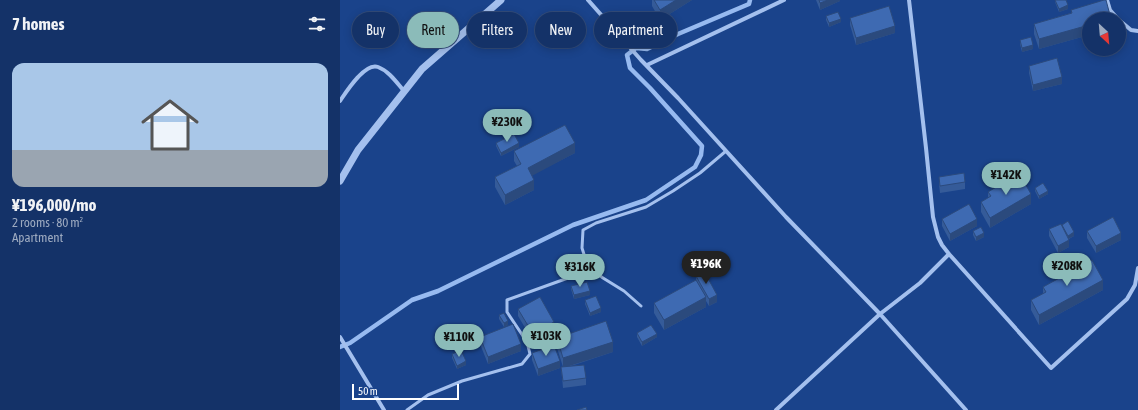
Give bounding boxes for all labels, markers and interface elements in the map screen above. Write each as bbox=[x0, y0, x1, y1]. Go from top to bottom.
chip: Buy bbox=[352, 12, 399, 48]
chip: Rent bbox=[407, 12, 459, 48]
chip: Filters bbox=[467, 12, 527, 48]
chip: New bbox=[535, 12, 586, 48]
chip: Apartment bbox=[594, 12, 677, 48]
north arrow bbox=[1082, 12, 1126, 56]
map controls bbox=[1082, 12, 1126, 56]
icon: filters bbox=[306, 13, 328, 35]
text: 7 homes bbox=[12, 14, 65, 34]
icon: home bbox=[134, 89, 206, 161]
pin: ¥230K bbox=[479, 109, 535, 143]
text: ¥230K bbox=[492, 114, 522, 129]
pin: ¥142K bbox=[978, 162, 1034, 196]
text: ¥142K bbox=[991, 167, 1021, 182]
text: ¥196,000/mo bbox=[12, 195, 97, 215]
text: 2 rooms · 80 m² bbox=[12, 215, 83, 230]
text: Apartment bbox=[12, 230, 63, 245]
pin: ¥196K bbox=[678, 251, 734, 285]
pin: ¥208K bbox=[1039, 253, 1095, 287]
pin: ¥316K bbox=[552, 254, 608, 288]
text: ¥196K bbox=[691, 256, 721, 271]
text: ¥208K bbox=[1052, 258, 1082, 273]
text: ¥316K bbox=[565, 259, 595, 274]
pin: ¥103K bbox=[518, 323, 574, 357]
pin: ¥110K bbox=[431, 324, 487, 358]
text: ¥103K bbox=[531, 328, 561, 343]
text: ¥110K bbox=[444, 329, 474, 344]
scale bar bbox=[352, 382, 459, 401]
text: 50 m bbox=[358, 385, 378, 397]

